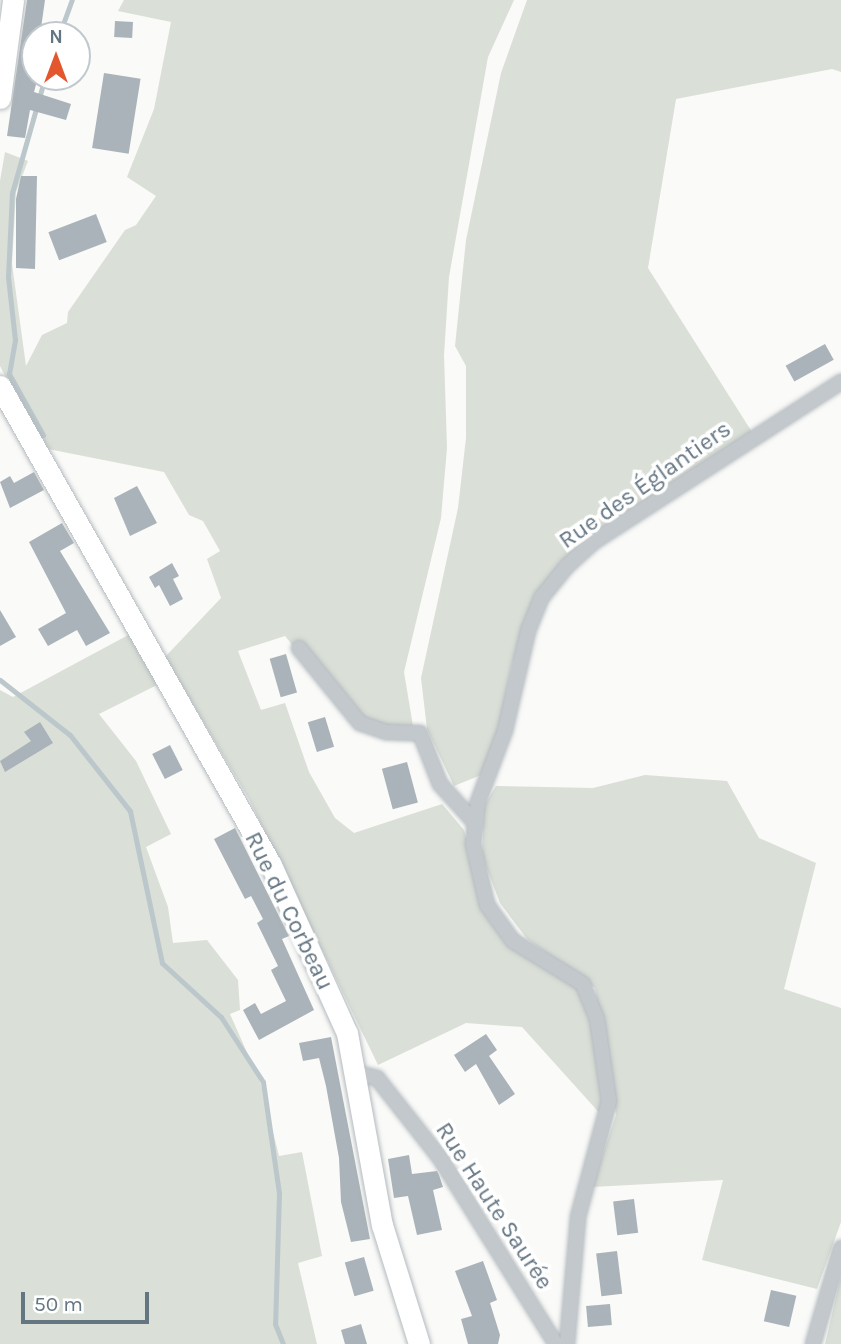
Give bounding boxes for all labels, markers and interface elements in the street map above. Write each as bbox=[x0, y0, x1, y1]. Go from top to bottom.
north arrow bbox=[21, 21, 91, 91]
text: N bbox=[49, 26, 63, 48]
street label: Rue des Églantiers bbox=[553, 415, 737, 555]
street label: Rue du Corbeau bbox=[238, 827, 340, 995]
street label: Rue Haute Saurée bbox=[429, 1117, 559, 1295]
scale bar bbox=[24, 1278, 152, 1322]
text: 50 m bbox=[34, 1292, 83, 1316]

